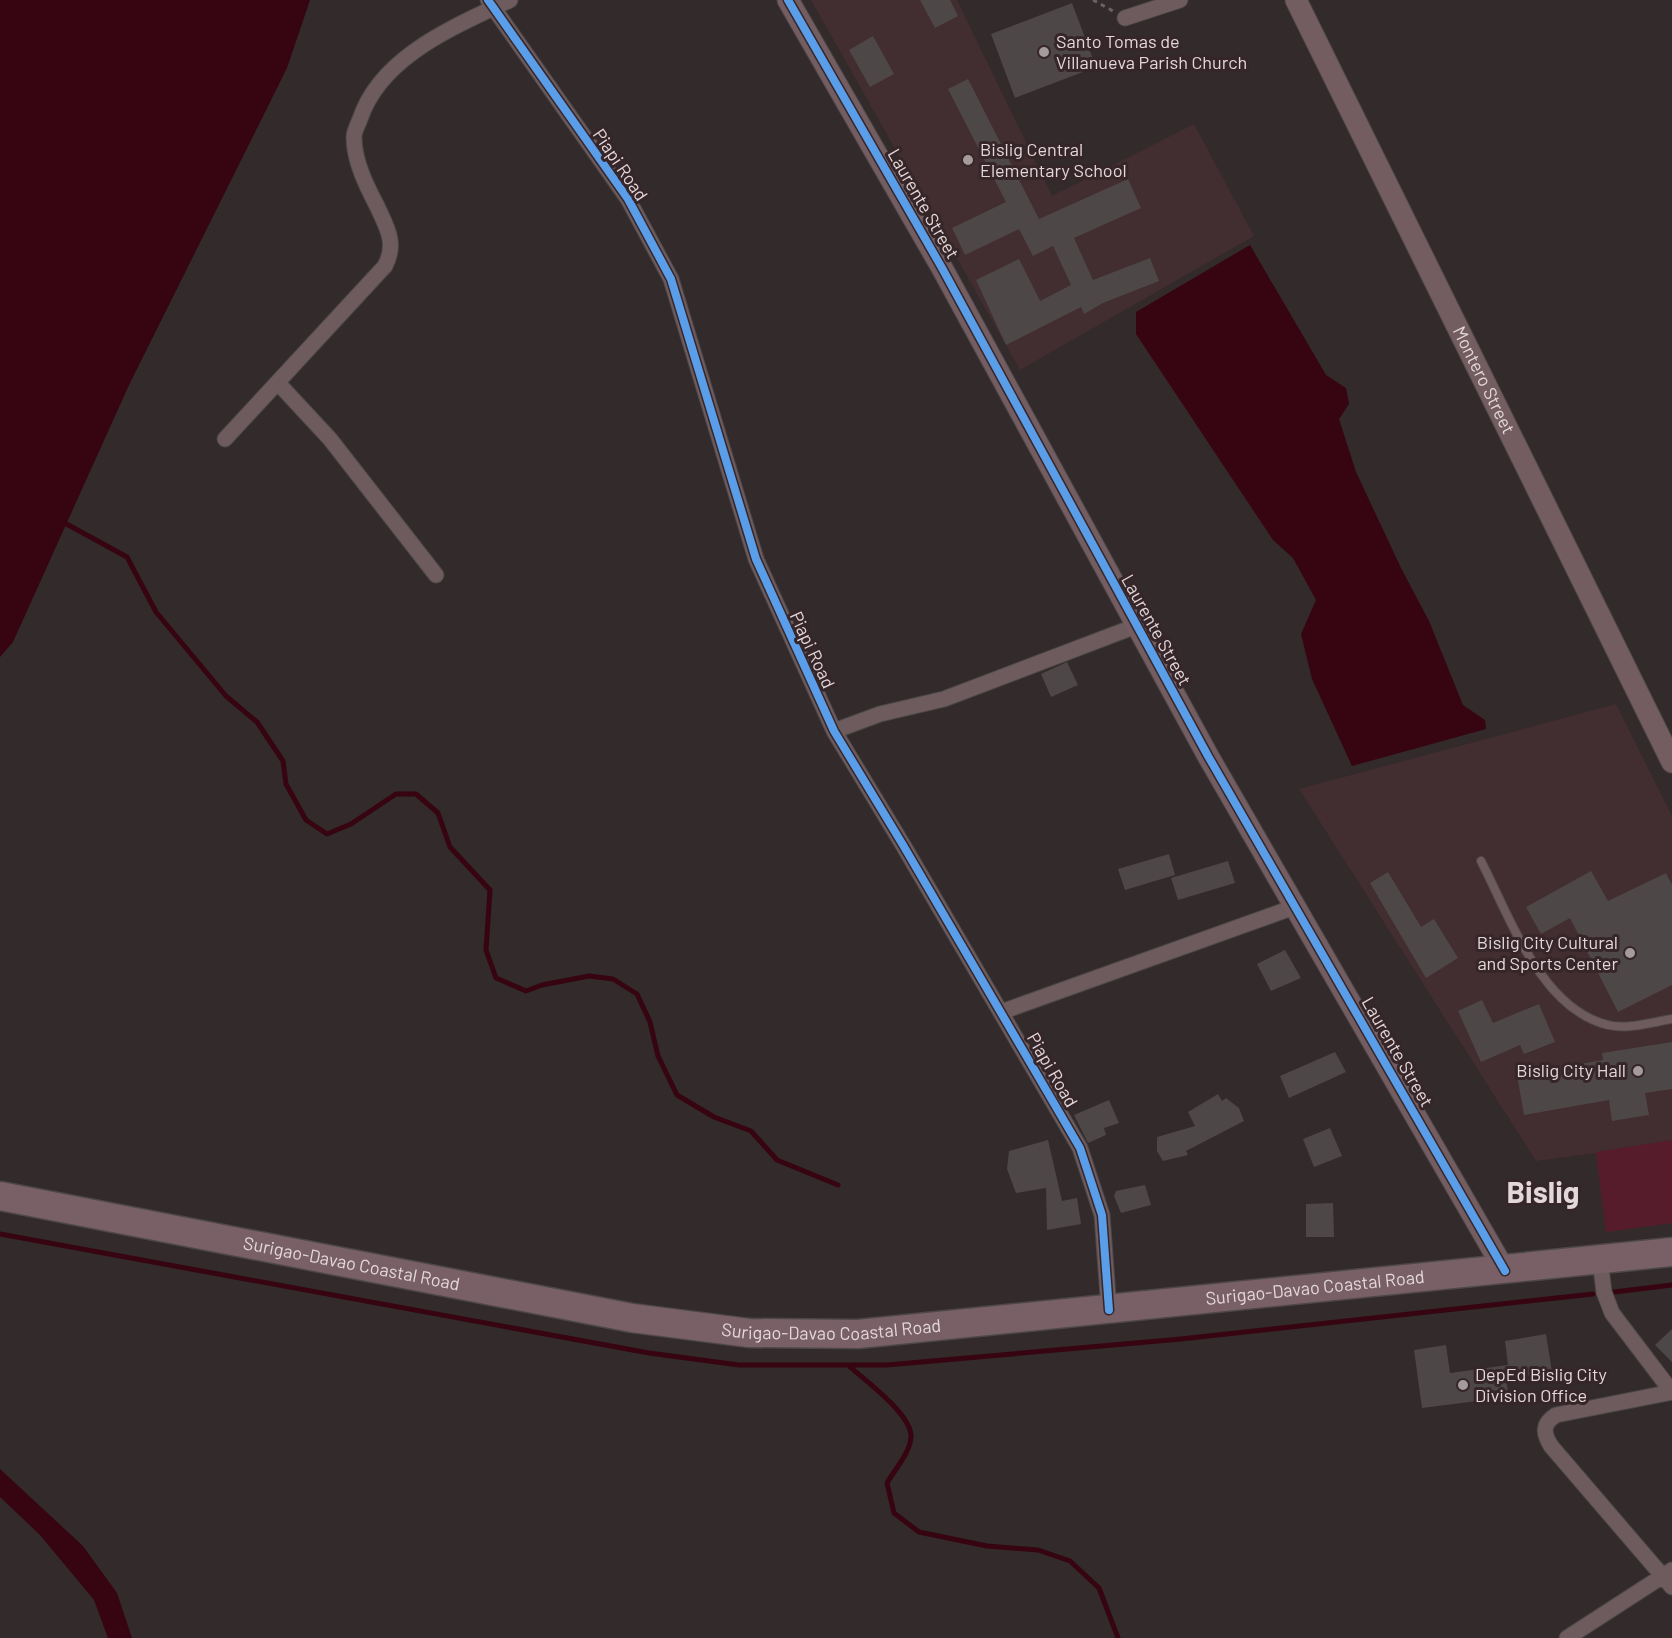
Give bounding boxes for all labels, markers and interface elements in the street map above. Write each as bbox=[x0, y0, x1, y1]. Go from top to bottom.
place label: Santo Tomas de Villanueva Parish Church bbox=[1056, 30, 1247, 73]
marker: Santo Tomas de Villanueva Parish Church bbox=[1037, 45, 1051, 59]
street label: Piapi Road bbox=[589, 124, 653, 205]
place label: Bislig Central Elementary School bbox=[980, 138, 1127, 181]
street label: Laurente Street bbox=[883, 145, 964, 262]
marker: Bislig Central Elementary School bbox=[961, 153, 975, 167]
street label: Montero Street bbox=[1449, 322, 1520, 437]
street label: Laurente Street bbox=[1117, 570, 1196, 689]
street label: Piapi Road bbox=[786, 608, 840, 692]
place label: Bislig City Cultural and Sports Center bbox=[1477, 931, 1618, 974]
marker: Bislig City Cultural and Sports Center bbox=[1623, 946, 1637, 960]
street label: Laurente Street bbox=[1357, 993, 1438, 1110]
street label: Piapi Road bbox=[1023, 1028, 1083, 1111]
place label: Bislig City Hall bbox=[1516, 1059, 1626, 1081]
marker: Bislig City Hall bbox=[1631, 1064, 1645, 1078]
district label: Bislig bbox=[1507, 1173, 1579, 1209]
street label: Surigao-Davao Coastal Road bbox=[242, 1231, 462, 1295]
street label: Surigao-Davao Coastal Road bbox=[1204, 1265, 1426, 1309]
street label: Surigao-Davao Coastal Road bbox=[720, 1314, 942, 1344]
place label: DepEd Bislig City Division Office bbox=[1475, 1363, 1607, 1406]
marker: DepEd Bislig City Division Office bbox=[1456, 1378, 1470, 1392]

